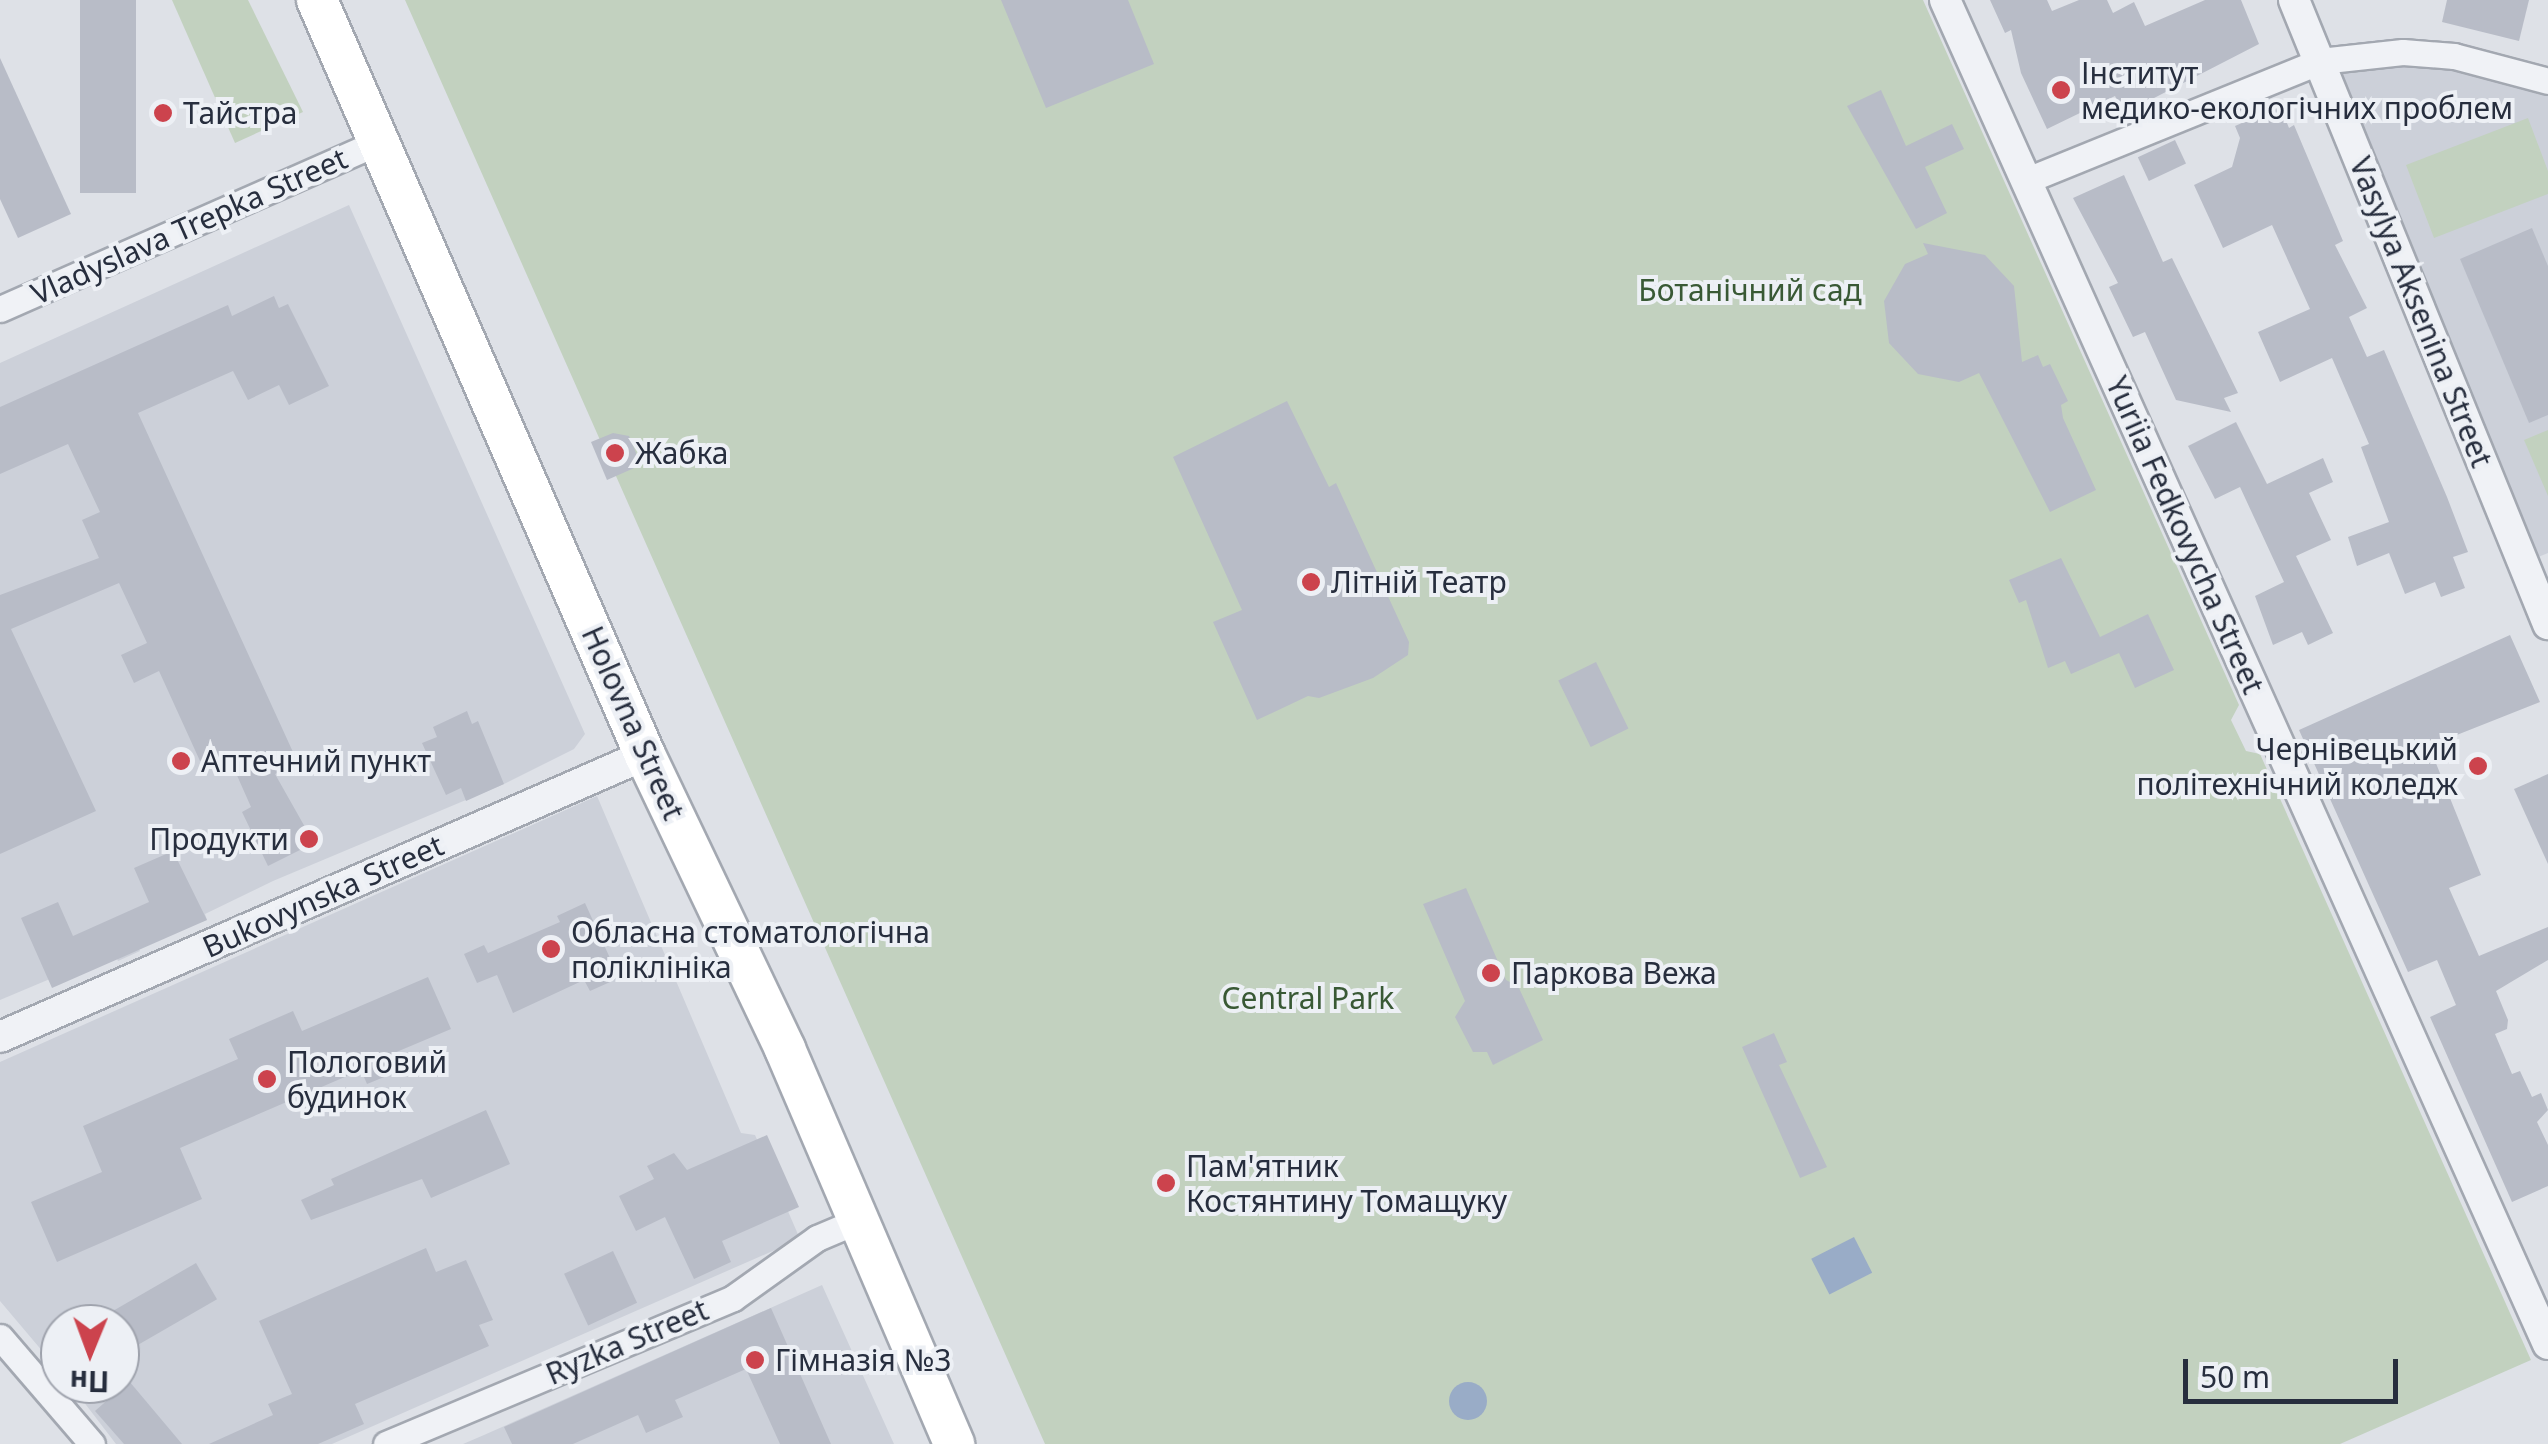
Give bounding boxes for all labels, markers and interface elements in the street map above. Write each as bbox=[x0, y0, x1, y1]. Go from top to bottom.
place label: Інститут медико-екологічних проблем bbox=[2081, 55, 2513, 126]
marker: Інститут медико-екологічних проблем bbox=[2050, 79, 2072, 101]
place label: Тайстра bbox=[183, 95, 297, 131]
marker: Тайстра bbox=[152, 102, 174, 124]
street label: Vladyslava Trepka Street bbox=[26, 140, 352, 312]
street label: Vasylya Aksenina Street bbox=[2342, 152, 2500, 472]
park label: Ботанічний сад bbox=[1638, 272, 1862, 308]
street label: Yuriia Fedkovycha Street bbox=[2099, 371, 2271, 699]
place label: Жабка bbox=[635, 435, 728, 471]
marker: Жабка bbox=[604, 442, 626, 464]
place label: Літній Театр bbox=[1331, 564, 1507, 600]
marker: Літній Театр bbox=[1300, 571, 1322, 593]
street label: Holovna Street bbox=[574, 621, 692, 825]
place label: Чернівецький політехнічний коледж bbox=[2136, 731, 2458, 802]
place label: Аптечний пункт bbox=[201, 743, 431, 779]
marker: Аптечний пункт bbox=[170, 750, 192, 772]
marker: Чернівецький політехнічний коледж bbox=[2467, 755, 2489, 777]
place label: Продукти bbox=[149, 821, 289, 857]
street label: Bukovynska Street bbox=[197, 827, 449, 965]
marker: Продукти bbox=[298, 828, 320, 850]
place label: Обласна стоматологічна поліклініка bbox=[571, 914, 930, 984]
marker: Обласна стоматологічна поліклініка bbox=[540, 938, 562, 960]
place label: Паркова Вежа bbox=[1511, 955, 1717, 991]
marker: Паркова Вежа bbox=[1480, 962, 1502, 984]
park label: Central Park bbox=[1222, 980, 1394, 1016]
place label: Пологовий будинок bbox=[287, 1044, 447, 1114]
marker: Пологовий будинок bbox=[256, 1068, 278, 1090]
place label: Пам'ятник Костянтину Томащуку bbox=[1186, 1148, 1507, 1218]
marker: Пам'ятник Костянтину Томащуку bbox=[1155, 1172, 1177, 1194]
street label: Ryzka Street bbox=[541, 1292, 713, 1392]
north arrow bbox=[40, 1304, 140, 1404]
scale bar bbox=[2188, 1339, 2403, 1401]
place label: Гімназія №3 bbox=[775, 1342, 951, 1378]
marker: Гімназія №3 bbox=[744, 1349, 766, 1371]
text: 50 m bbox=[2200, 1356, 2270, 1397]
text: Пн bbox=[69, 1363, 110, 1401]

